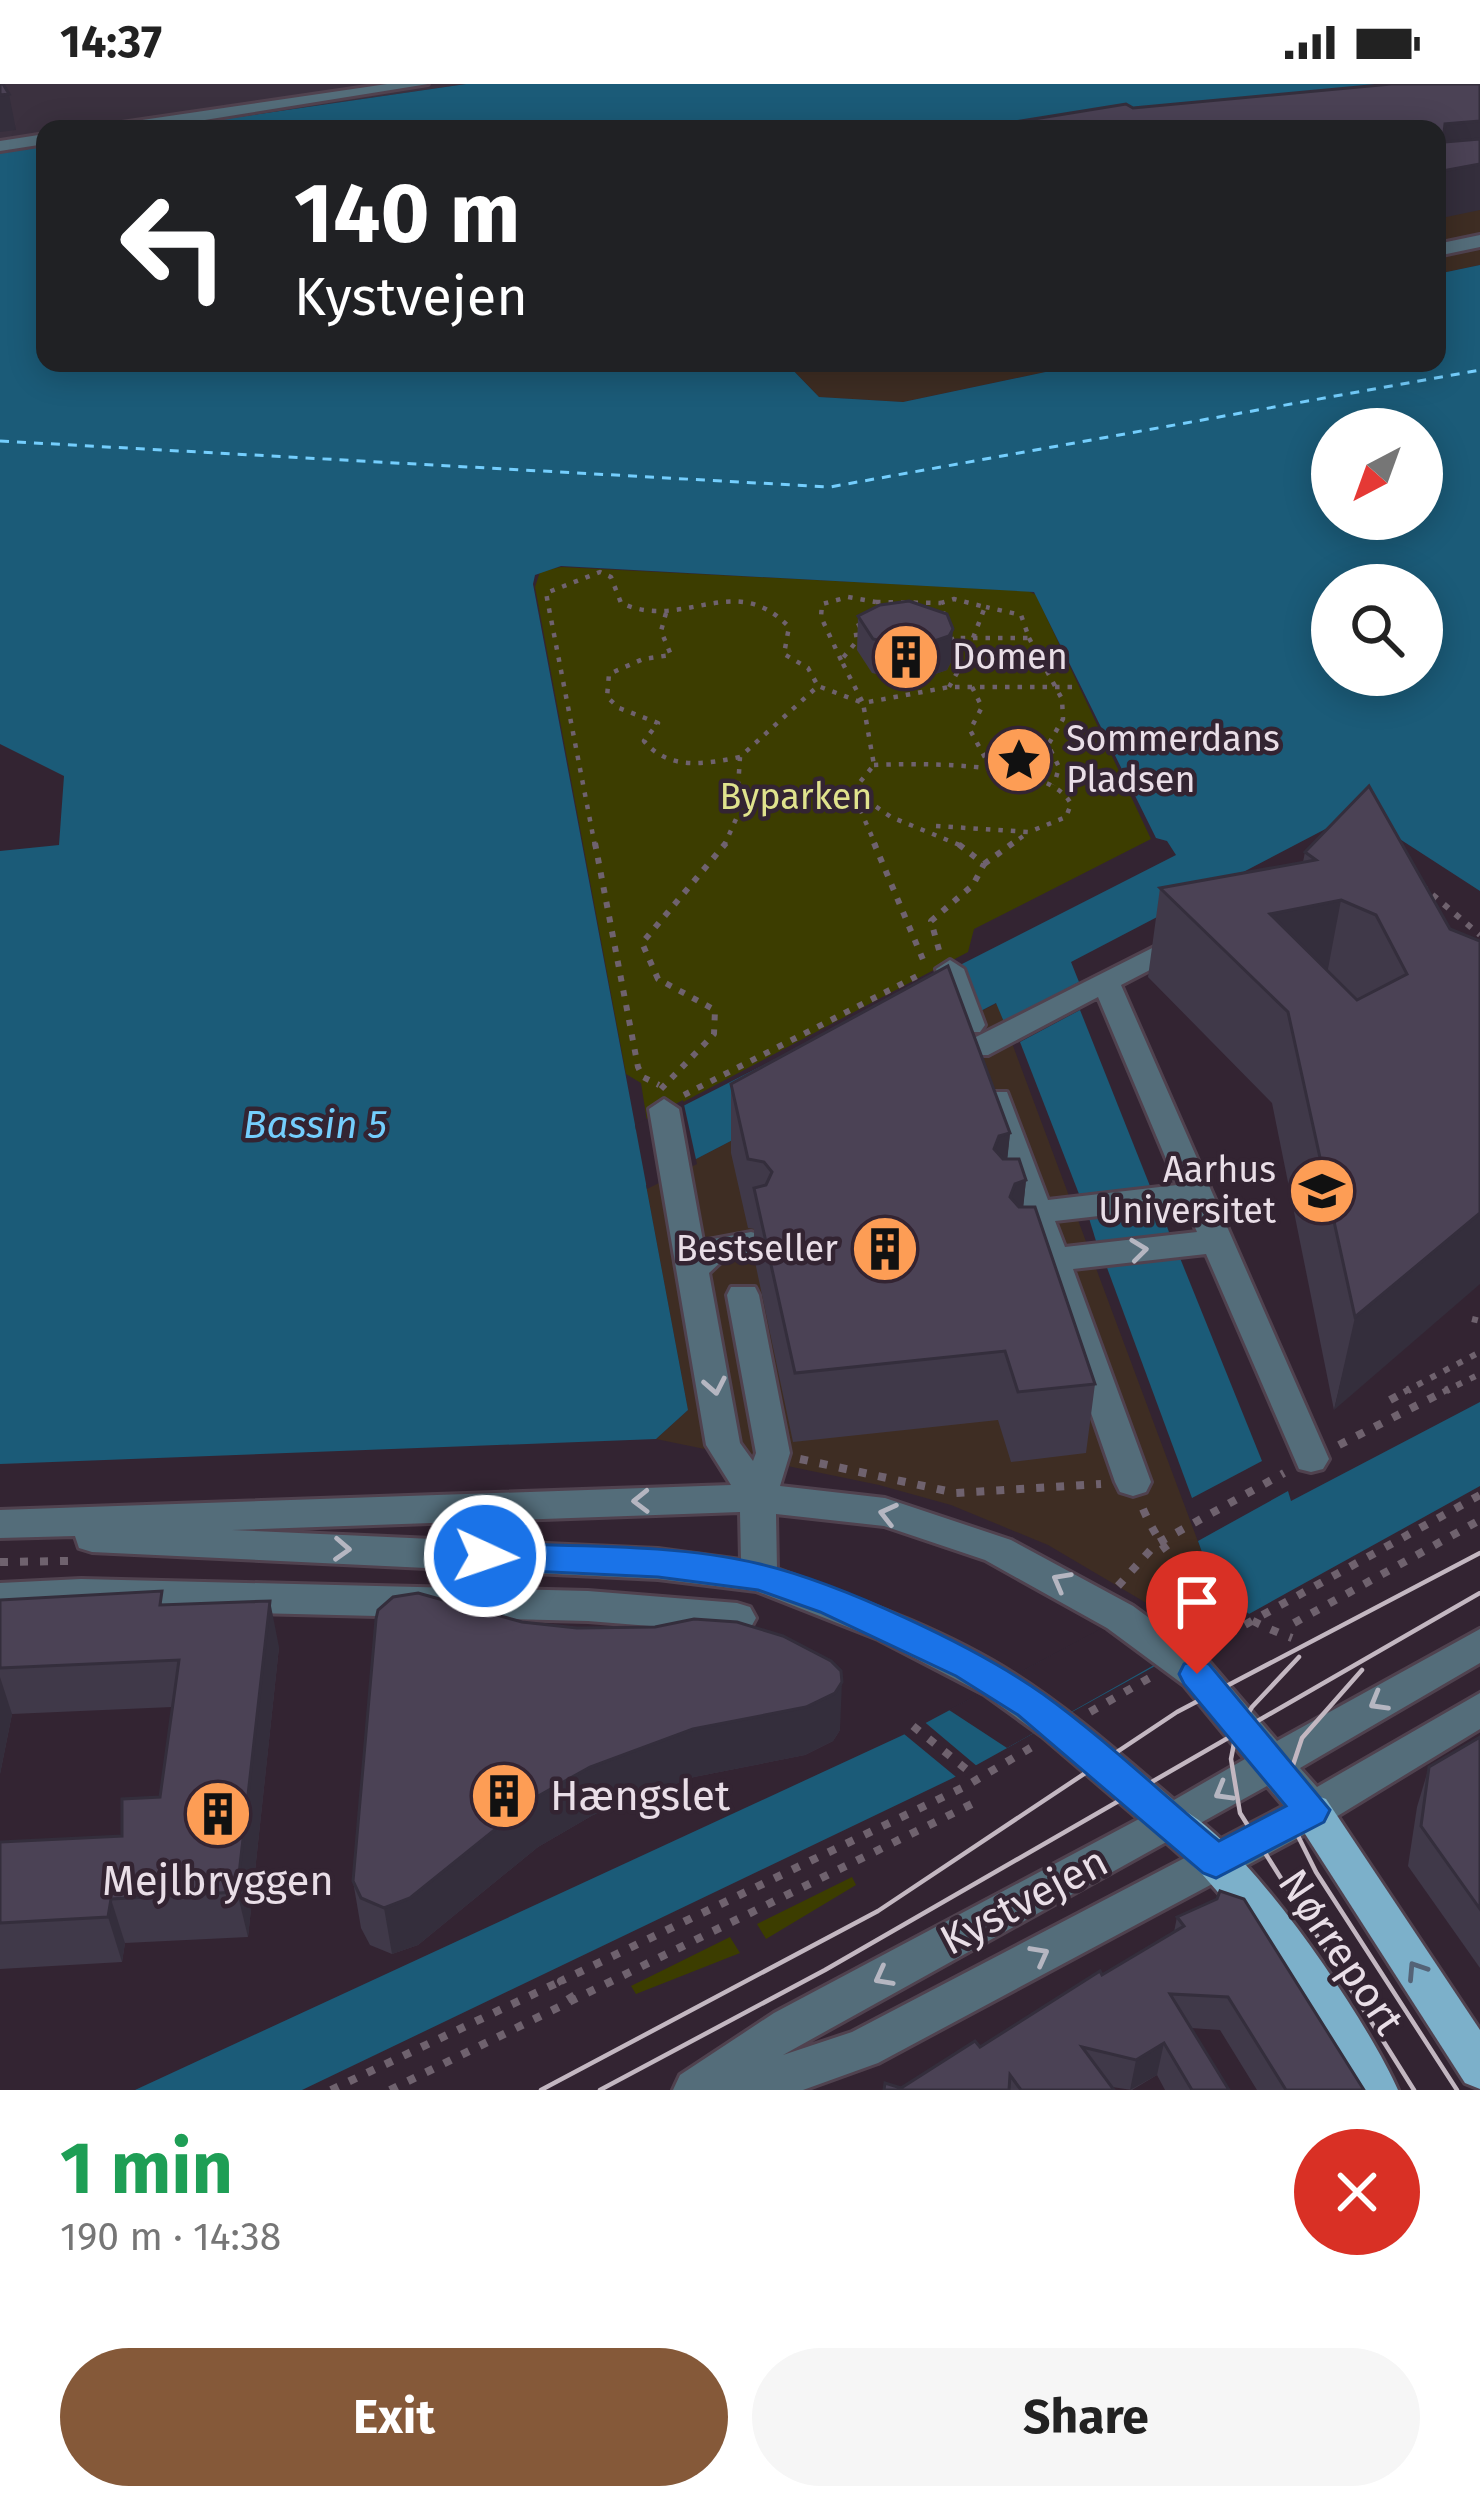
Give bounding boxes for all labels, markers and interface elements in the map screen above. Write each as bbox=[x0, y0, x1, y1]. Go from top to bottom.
text: 14:37 bbox=[60, 15, 162, 69]
text: 140 m bbox=[294, 163, 520, 264]
icon: left bbox=[96, 168, 252, 324]
text: Kystvejen bbox=[294, 265, 528, 329]
north arrow bbox=[1311, 408, 1443, 540]
map controls bbox=[1311, 408, 1443, 696]
button: search bbox=[1311, 564, 1443, 696]
building icon: Domen bbox=[871, 622, 941, 692]
place label: Domen bbox=[952, 635, 1068, 679]
place label: Sommerdans Pladsen bbox=[1066, 717, 1280, 802]
place icon: Sommerdans Pladsen bbox=[984, 725, 1054, 795]
park label: Byparken bbox=[720, 775, 872, 819]
water label: Bassin 5 bbox=[243, 1102, 387, 1148]
place label: Aarhus Universitet bbox=[1098, 1148, 1276, 1233]
school or university icon: Aarhus Universitet bbox=[1287, 1156, 1357, 1226]
building icon: Bestseller bbox=[850, 1214, 920, 1284]
place label: Bestseller bbox=[676, 1227, 838, 1271]
one-way arrow bbox=[1130, 1238, 1149, 1263]
one-way arrow bbox=[701, 1376, 727, 1396]
one-way arrow bbox=[631, 1488, 650, 1514]
position arrow bbox=[422, 1493, 548, 1619]
one-way arrow bbox=[878, 1503, 898, 1528]
one-way arrow bbox=[333, 1536, 352, 1562]
pin bbox=[1146, 1551, 1248, 1674]
icon: arrive bbox=[1164, 1569, 1230, 1635]
one-way arrow bbox=[1052, 1572, 1073, 1595]
one-way arrow bbox=[1369, 1687, 1391, 1710]
building icon: Hængslet bbox=[469, 1761, 539, 1831]
place label: Hængslet bbox=[550, 1771, 731, 1821]
one-way arrow bbox=[1214, 1778, 1235, 1801]
building icon: Mejlbryggen bbox=[183, 1779, 253, 1849]
street label: Kystvejen bbox=[932, 1836, 1116, 1966]
place label: Mejlbryggen bbox=[102, 1856, 334, 1906]
street label: Nørreport bbox=[1268, 1860, 1415, 2045]
one-way arrow bbox=[1028, 1946, 1049, 1969]
one-way arrow bbox=[1407, 1961, 1430, 1983]
one-way arrow bbox=[874, 1963, 895, 1986]
text: 1 min bbox=[60, 2126, 233, 2212]
button: close bbox=[1294, 2129, 1420, 2255]
text: 190 m · 14:38 bbox=[60, 2214, 281, 2260]
button: Exit bbox=[60, 2348, 728, 2486]
button: Share bbox=[752, 2348, 1420, 2486]

